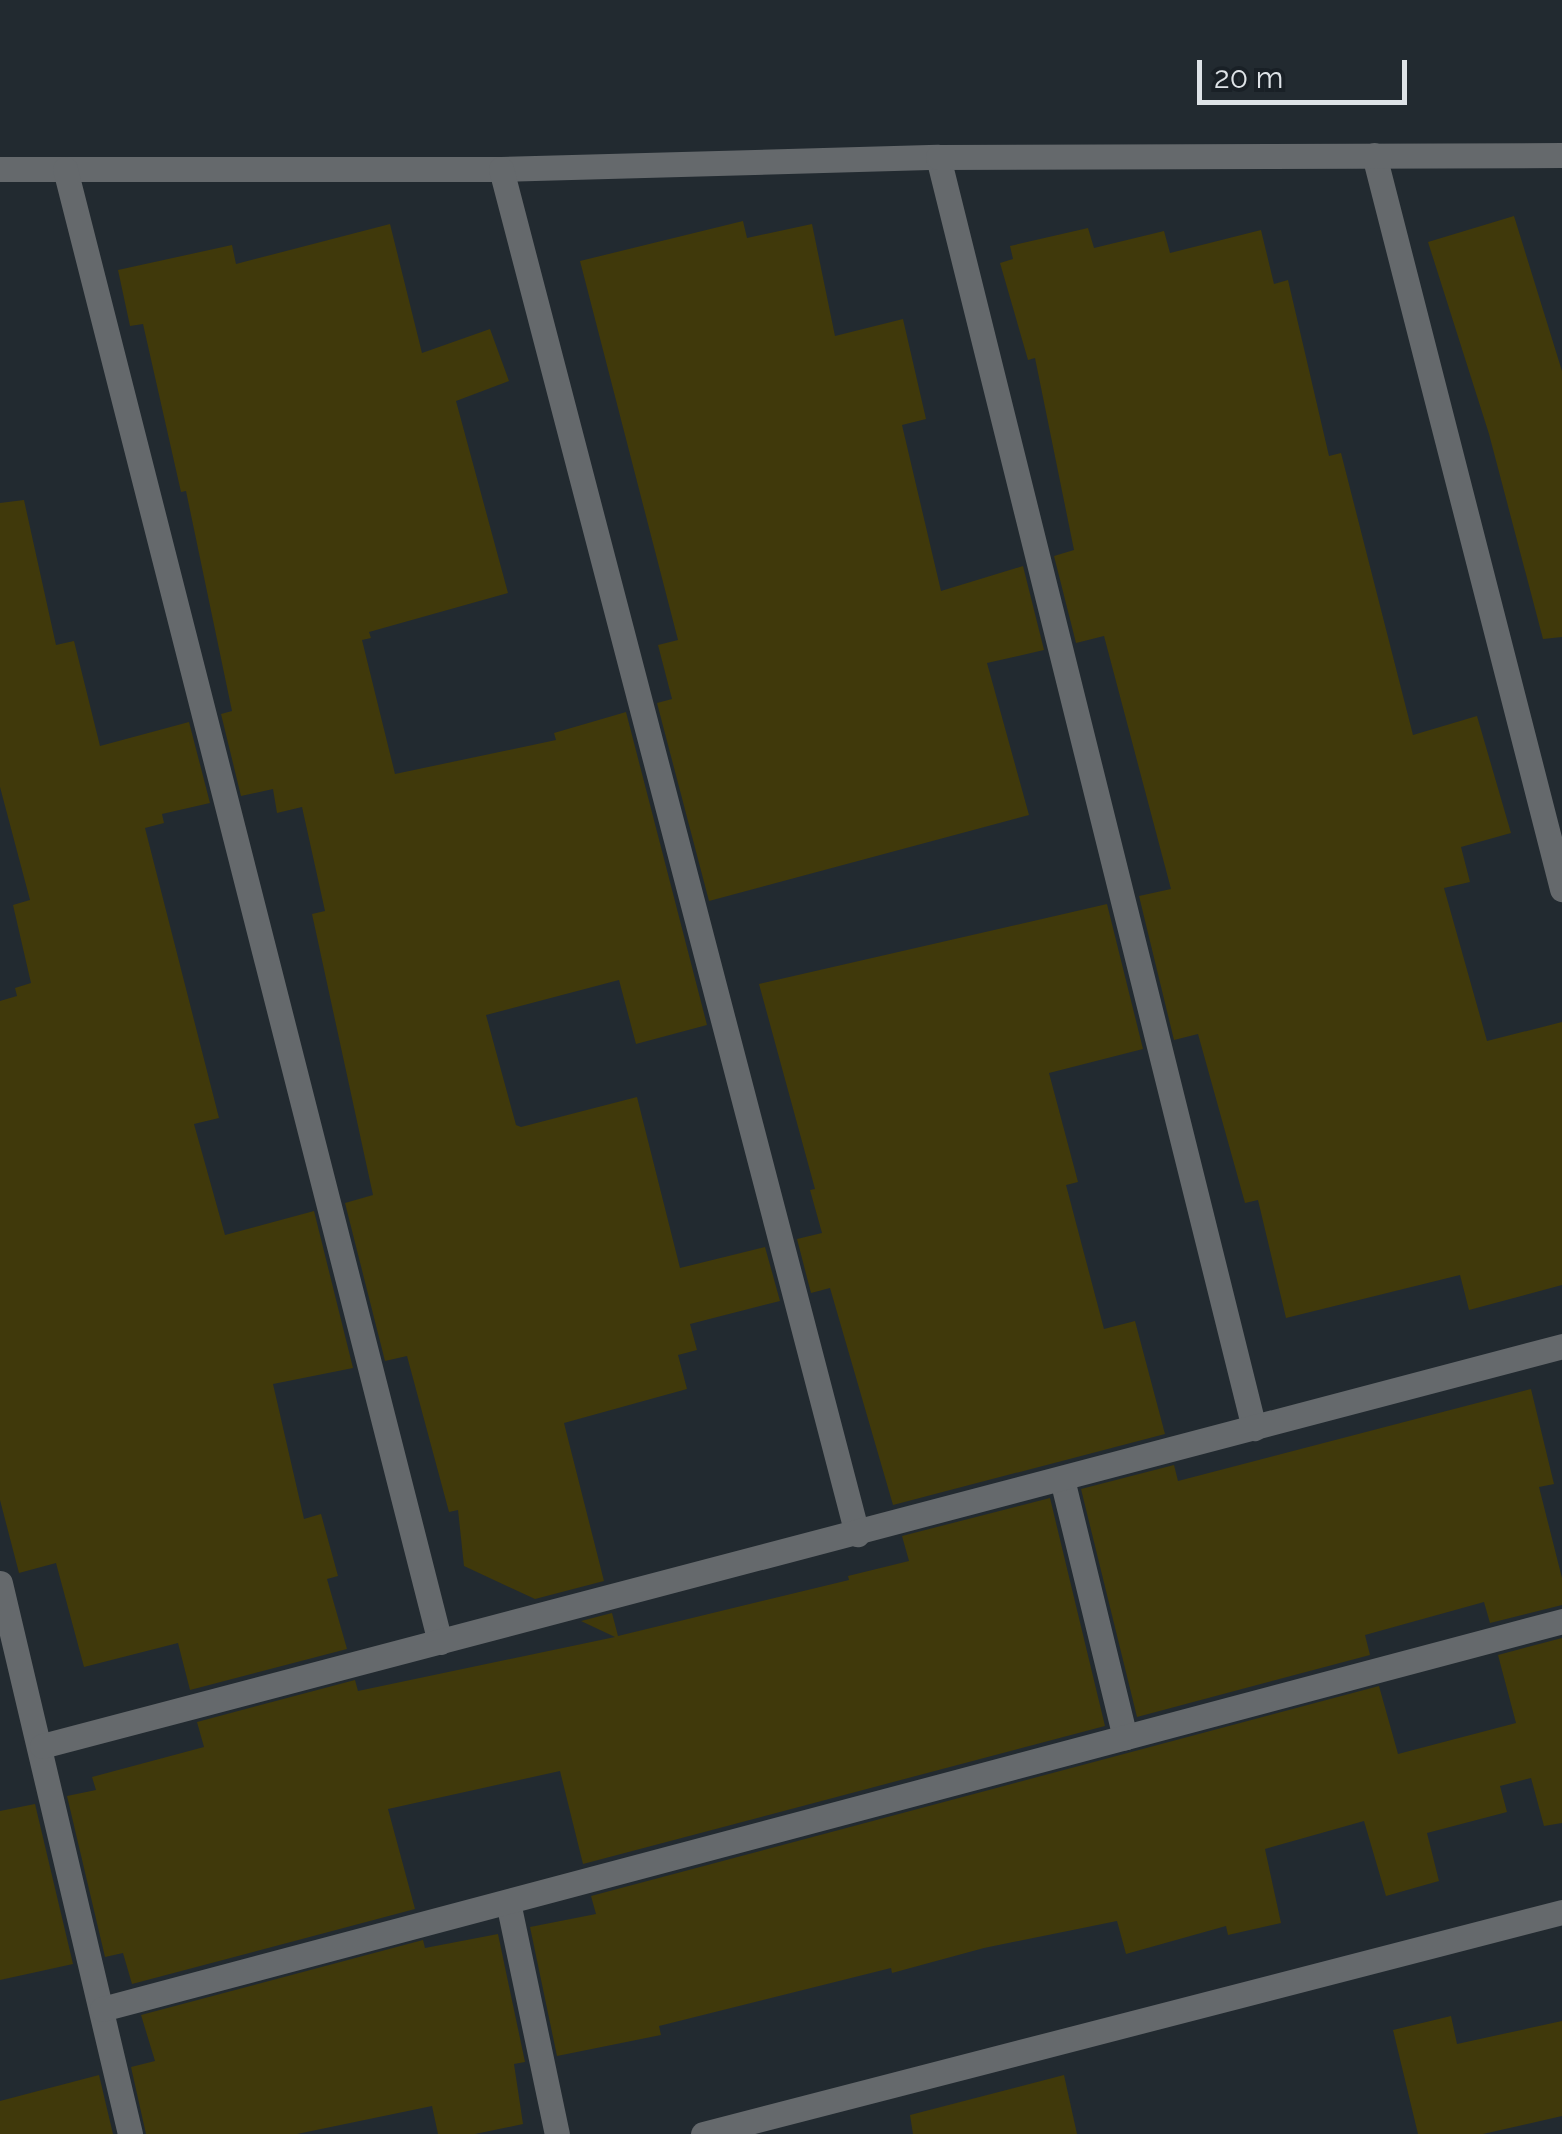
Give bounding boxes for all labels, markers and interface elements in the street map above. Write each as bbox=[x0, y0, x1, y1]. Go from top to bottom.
scale bar bbox=[1202, 40, 1412, 102]
text: 20 m bbox=[1214, 60, 1283, 95]

